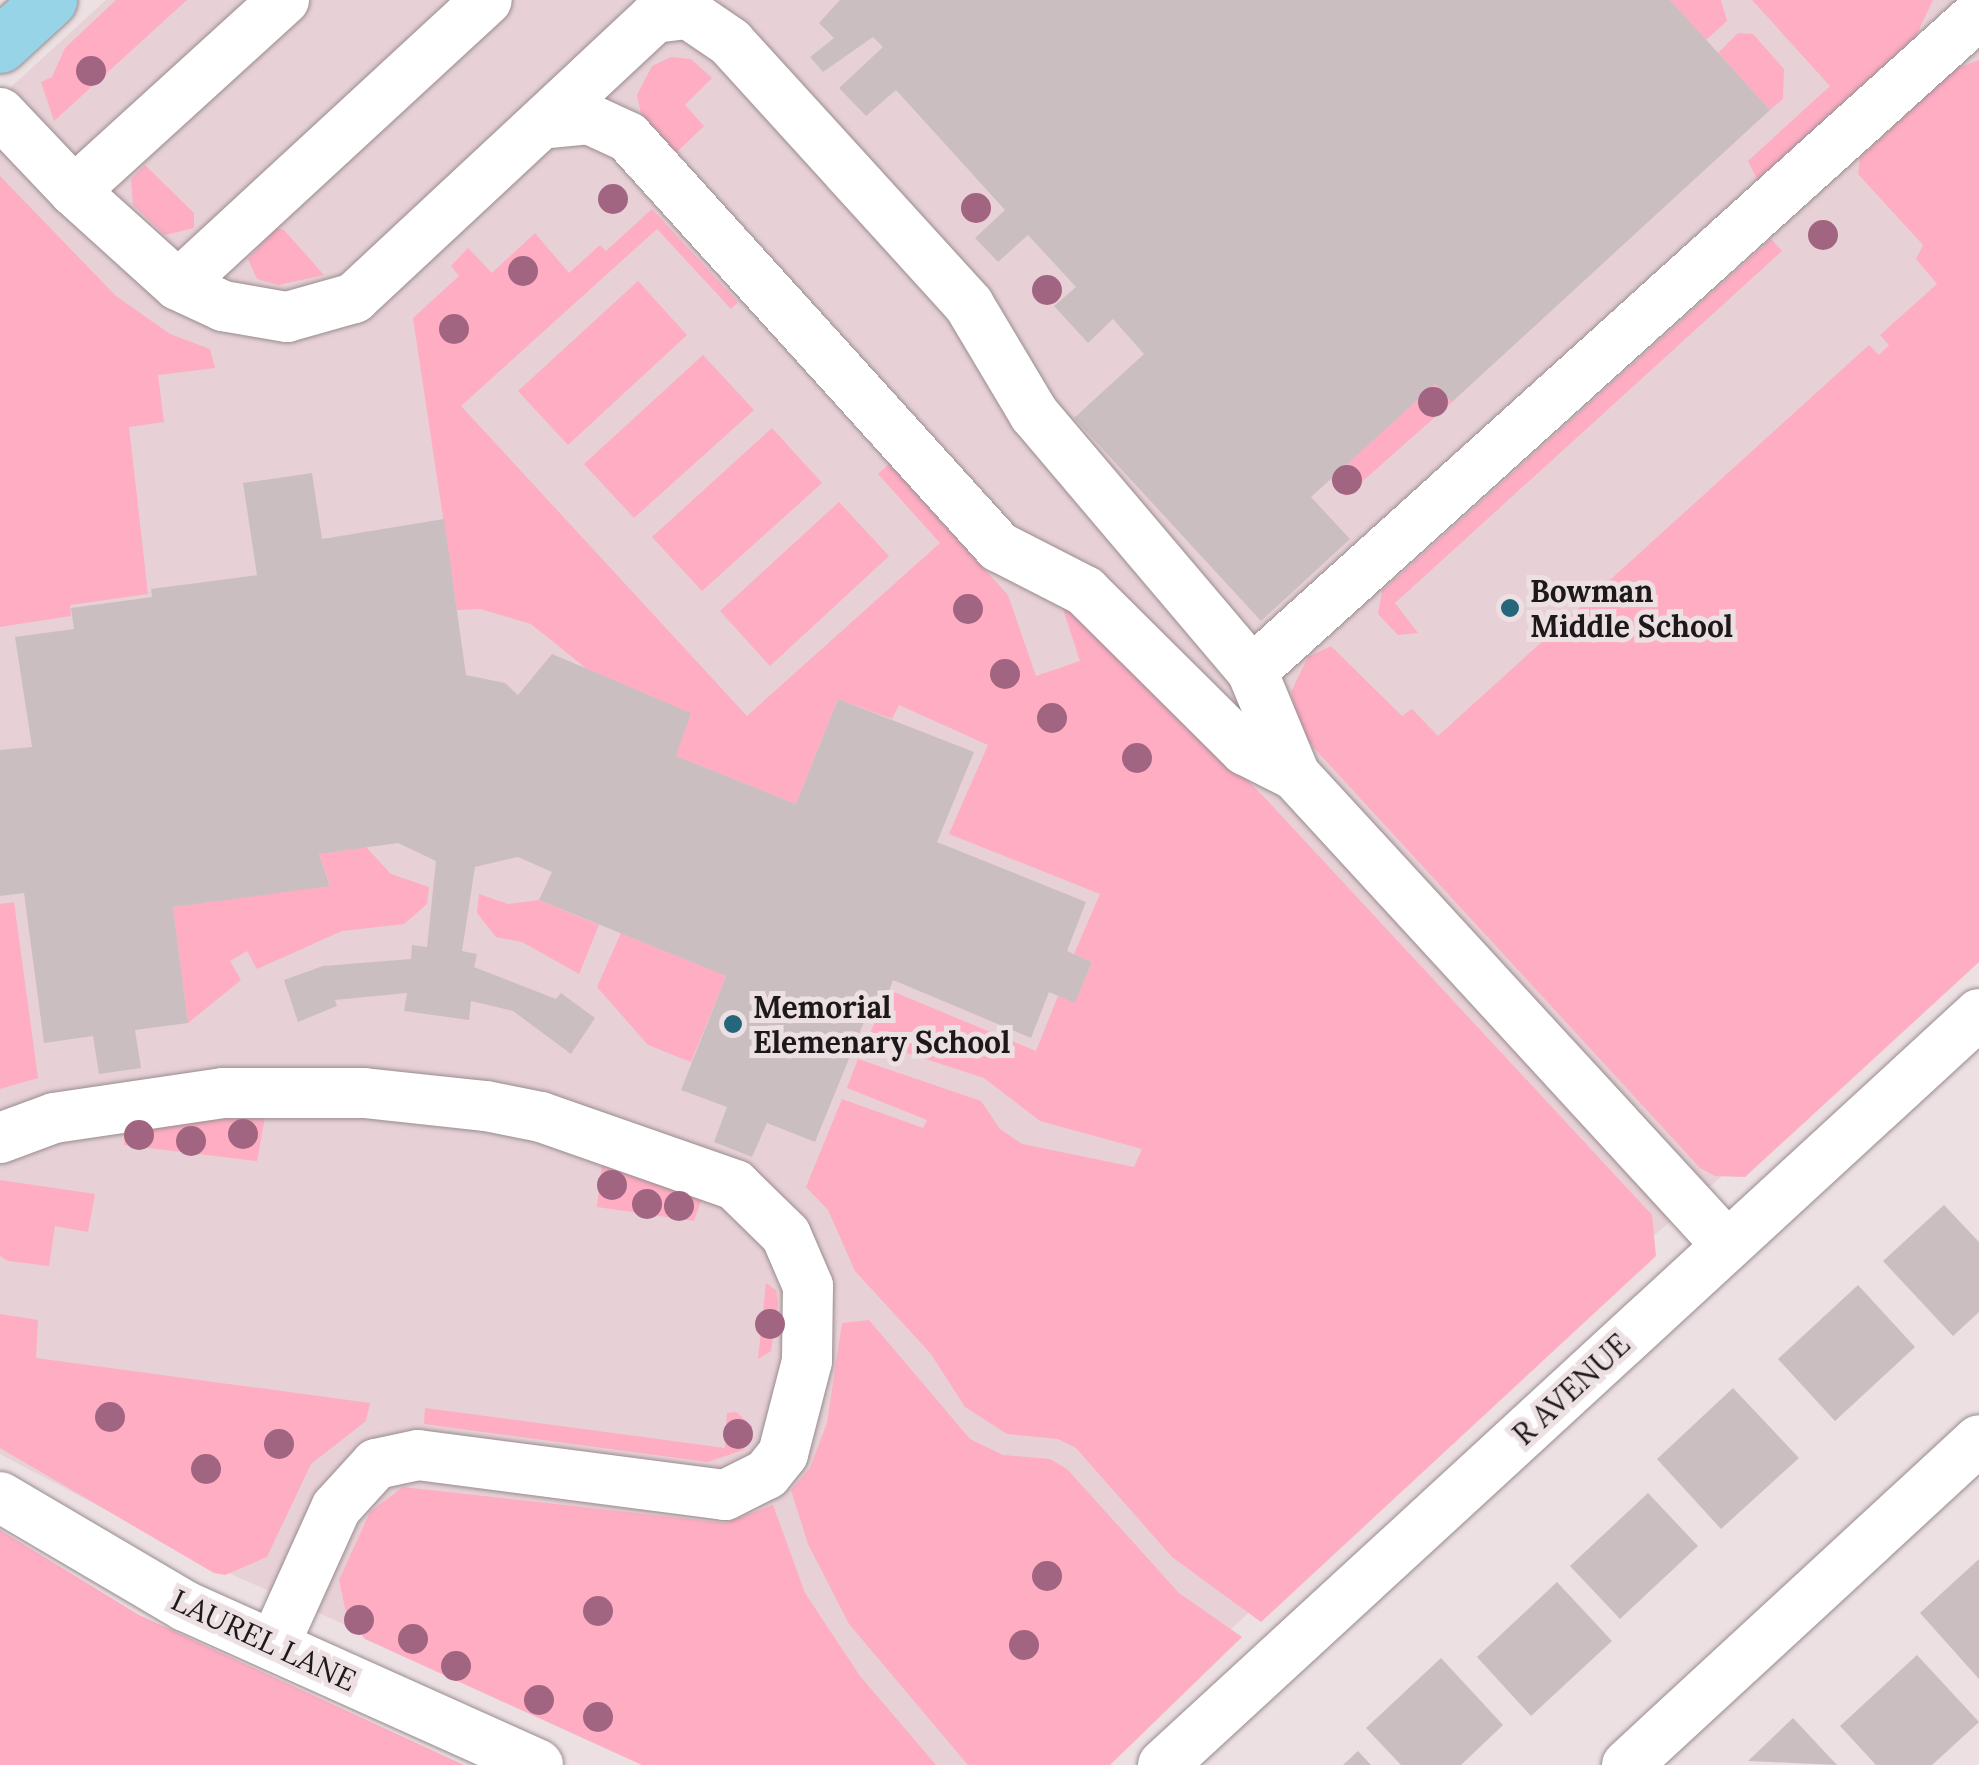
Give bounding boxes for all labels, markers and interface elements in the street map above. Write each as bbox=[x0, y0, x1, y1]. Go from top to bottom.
place label: Bowman Middle School bbox=[1530, 573, 1733, 644]
marker: Bowman Middle School bbox=[1499, 597, 1521, 619]
place label: Memorial Elemenary School bbox=[753, 989, 1010, 1060]
marker: Memorial Elemenary School bbox=[722, 1013, 744, 1035]
street label: R AVENUE bbox=[1505, 1326, 1637, 1452]
street label: LAUREL LANE bbox=[166, 1582, 362, 1698]

